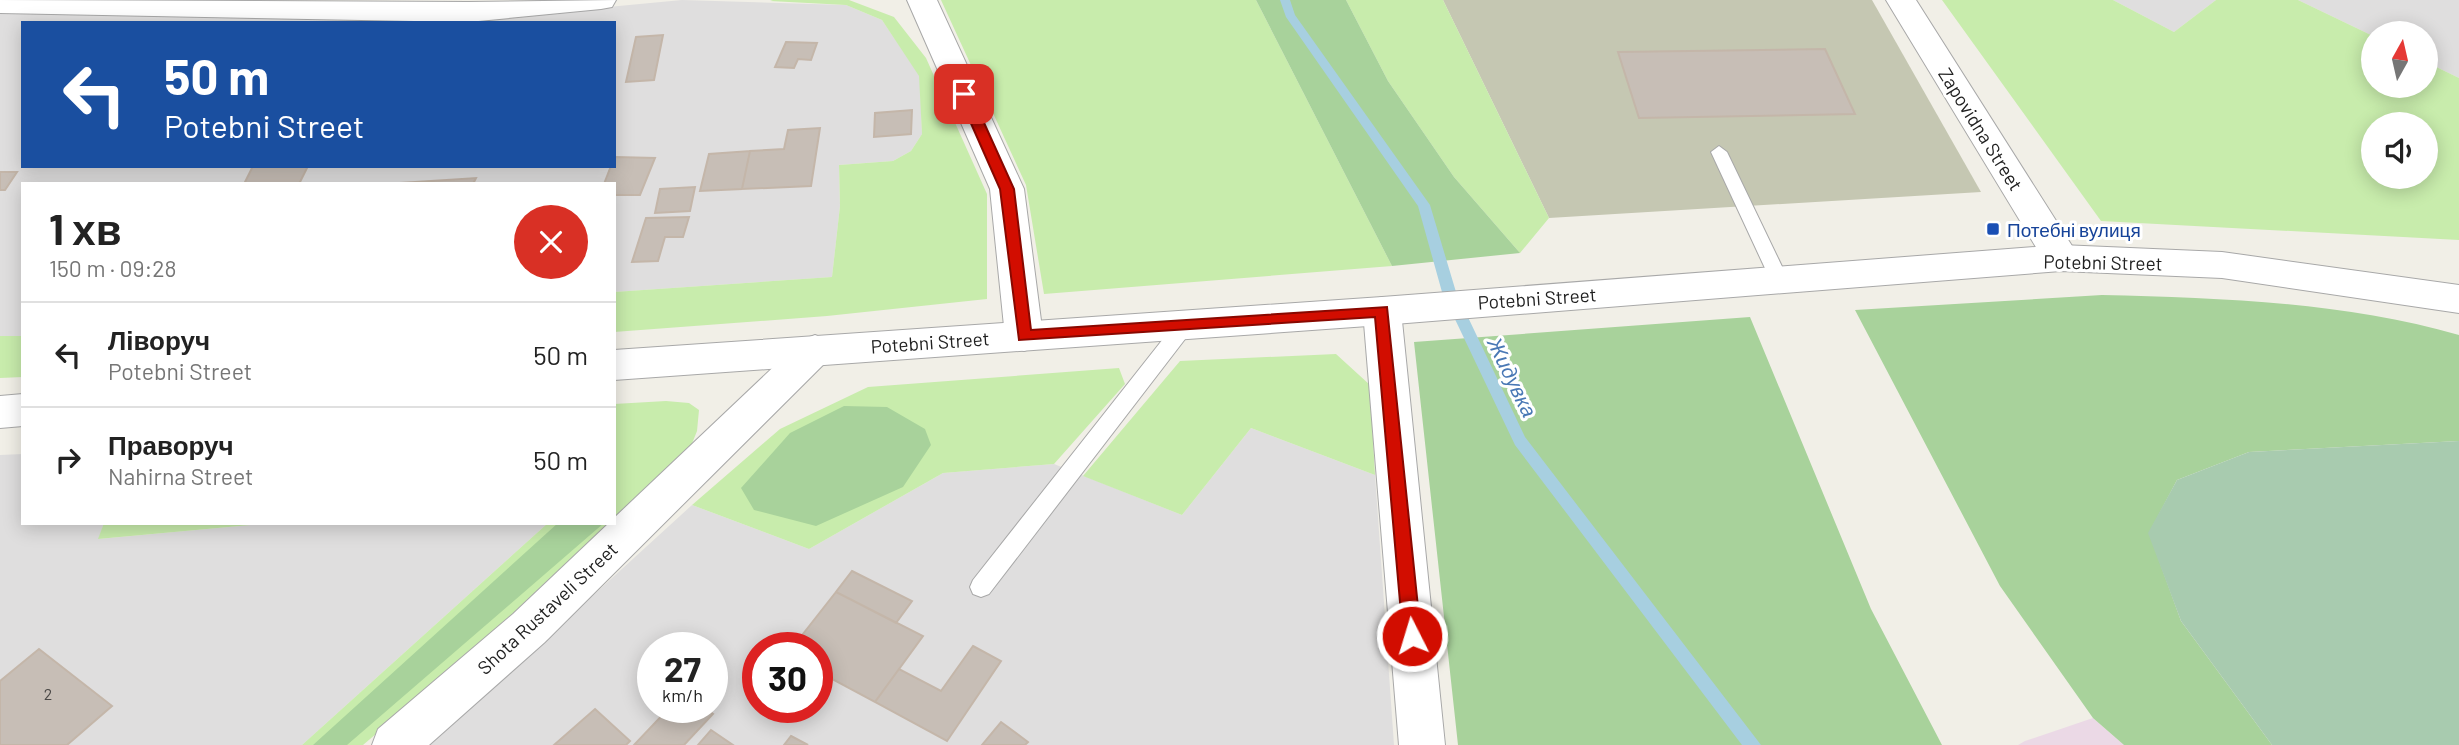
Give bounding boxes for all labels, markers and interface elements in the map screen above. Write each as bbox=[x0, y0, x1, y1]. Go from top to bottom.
north arrow bbox=[2361, 21, 2438, 98]
map controls bbox=[2361, 21, 2438, 189]
text: 50 m bbox=[164, 46, 269, 105]
icon: left bbox=[49, 49, 140, 140]
street label: Zapovidna Street bbox=[1934, 63, 2028, 195]
pin bbox=[934, 64, 994, 124]
icon: arrive bbox=[945, 75, 983, 113]
text: Potebni Street bbox=[164, 106, 364, 144]
button: sound bbox=[2361, 112, 2438, 189]
text: 1 хв bbox=[49, 203, 121, 253]
button: close bbox=[514, 205, 588, 279]
place label: Потебні вулиця bbox=[2007, 218, 2141, 241]
marker: Потебні вулиця bbox=[1985, 221, 2001, 237]
street label: Potebni Street bbox=[2043, 249, 2163, 275]
text: 150 m · 09:28 bbox=[49, 254, 177, 282]
street label: Potebni Street bbox=[1477, 282, 1597, 314]
text: Ліворуч bbox=[108, 324, 210, 355]
street label: Potebni Street bbox=[870, 326, 990, 358]
water label: Жидувка bbox=[1483, 332, 1543, 421]
icon: left bbox=[49, 336, 87, 374]
text: 50 m bbox=[533, 339, 588, 370]
text: Potebni Street bbox=[108, 357, 252, 385]
text: Праворуч bbox=[108, 429, 234, 460]
icon: right bbox=[49, 441, 87, 479]
text: 50 m bbox=[533, 444, 588, 475]
text: Nahirna Street bbox=[108, 462, 253, 490]
street label: Shota Rustaveli Street bbox=[472, 537, 622, 679]
position arrow bbox=[1375, 599, 1449, 673]
speed limit sign: 30 bbox=[742, 632, 833, 723]
text: 27 bbox=[664, 647, 701, 689]
house number: 2 bbox=[44, 684, 52, 703]
text: km/h bbox=[662, 684, 703, 706]

